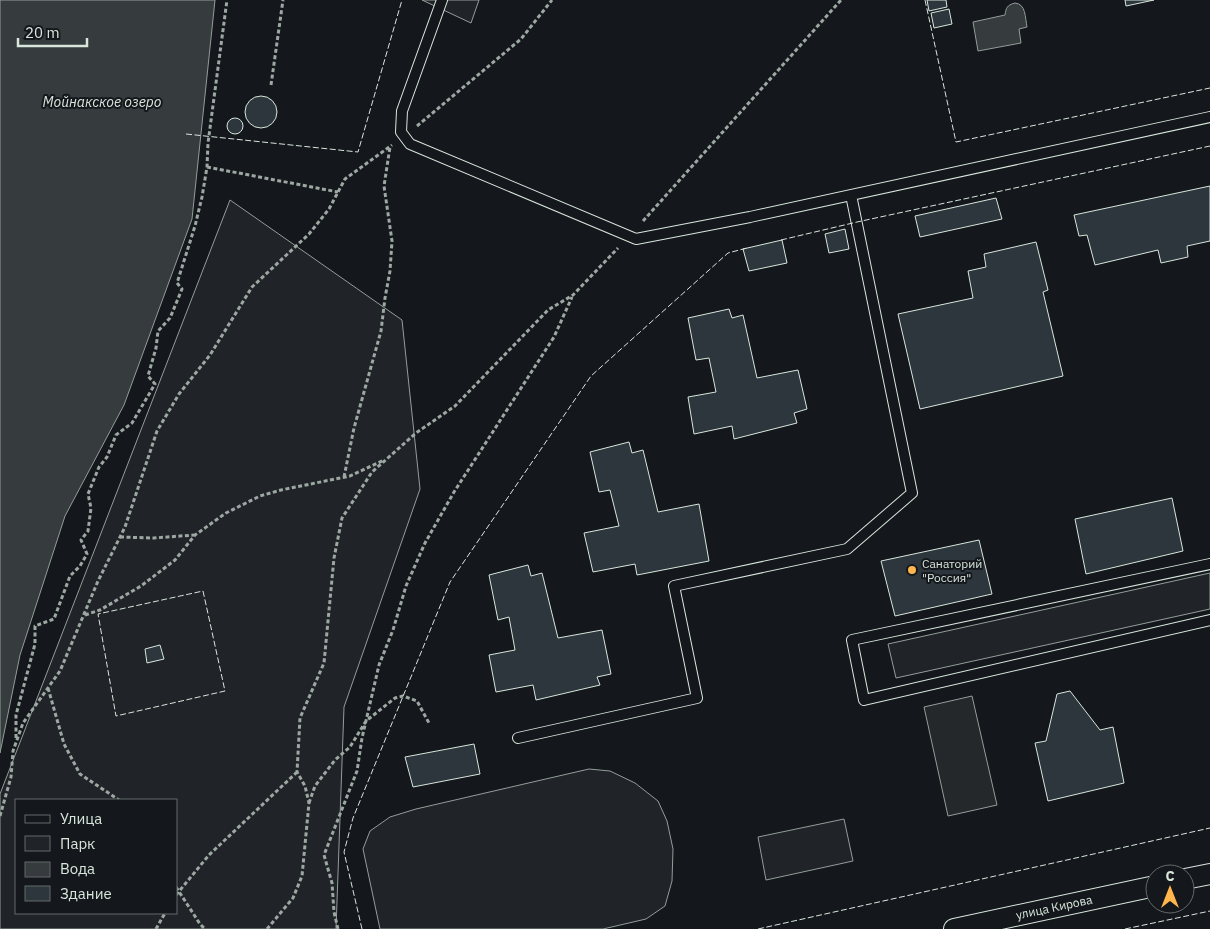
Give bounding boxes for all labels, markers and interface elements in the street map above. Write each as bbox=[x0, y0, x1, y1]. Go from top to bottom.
scale bar bbox=[18, 15, 86, 47]
text: 20 m bbox=[25, 23, 60, 42]
water label: Мойнакское озеро bbox=[42, 93, 162, 111]
place label: Санаторий "Россия" bbox=[922, 556, 982, 585]
marker: Санаторий "Россия" bbox=[906, 564, 918, 576]
legend bbox=[15, 799, 178, 914]
text: Улица bbox=[60, 809, 102, 828]
text: Парк bbox=[60, 834, 95, 853]
text: Вода bbox=[60, 859, 95, 878]
north arrow bbox=[1145, 864, 1195, 914]
text: С bbox=[1165, 867, 1175, 885]
text: Здание bbox=[60, 884, 112, 903]
street label: улица Кирова bbox=[1014, 891, 1094, 922]

